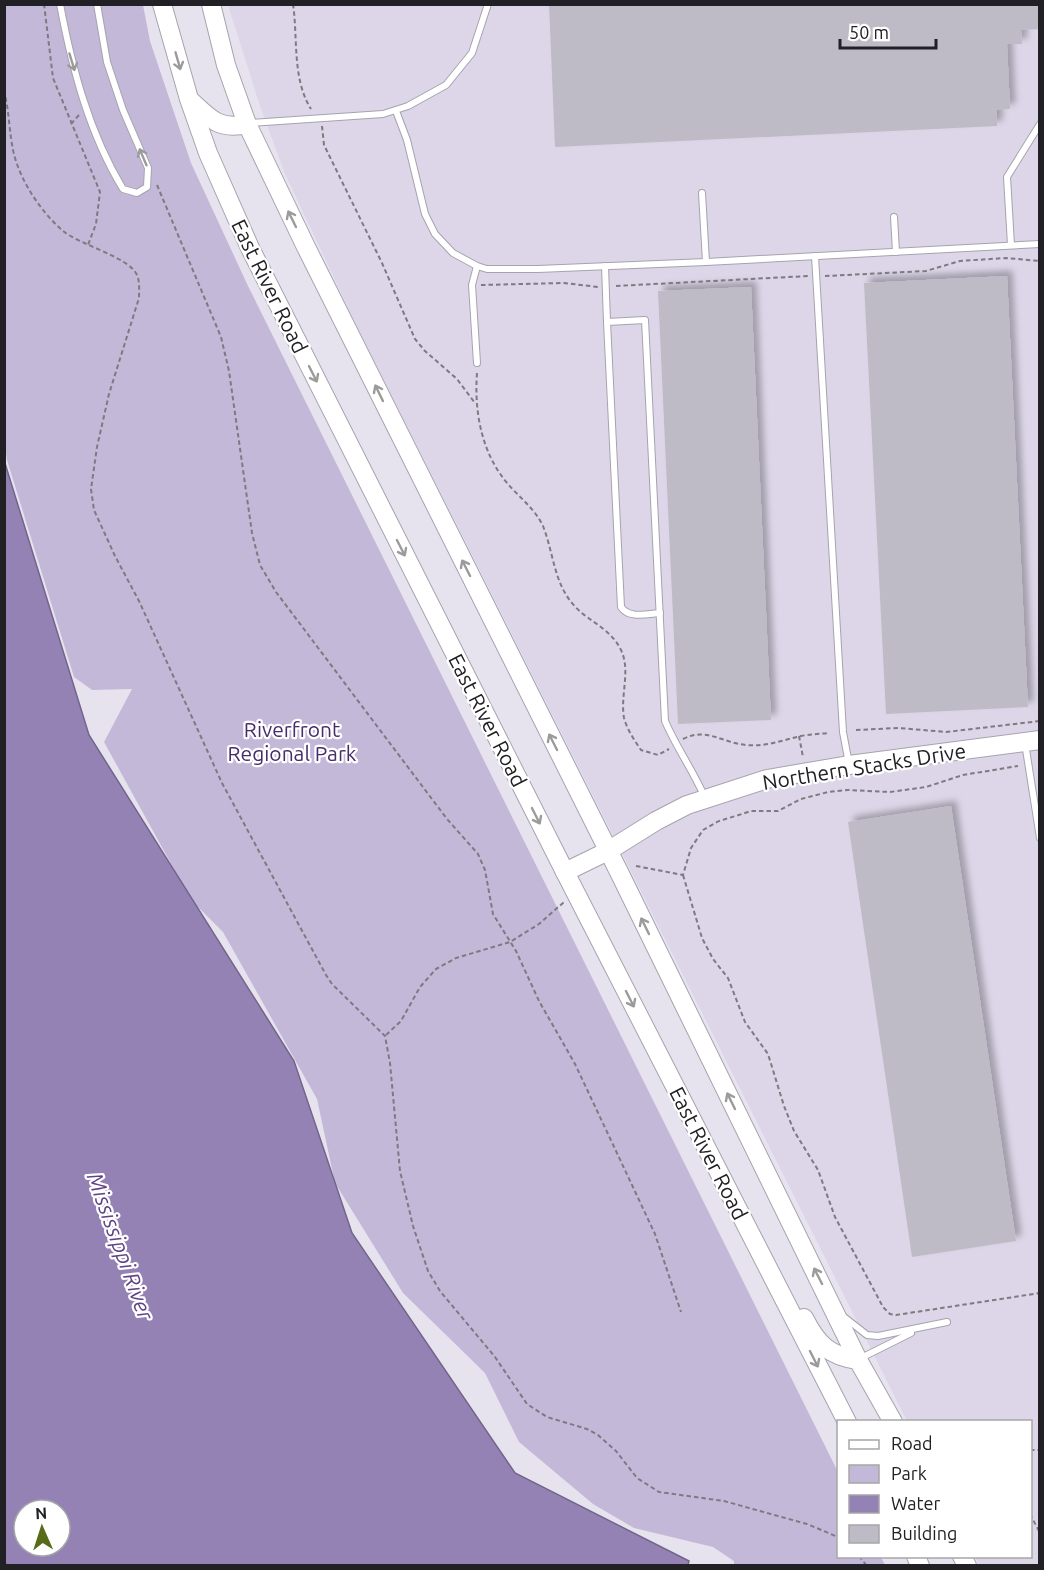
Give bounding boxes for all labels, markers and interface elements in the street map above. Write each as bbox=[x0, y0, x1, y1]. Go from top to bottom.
scale bar bbox=[840, 12, 936, 50]
text: 50 m bbox=[849, 22, 889, 42]
one-way arrow bbox=[172, 51, 184, 70]
one-way arrow bbox=[67, 52, 78, 71]
one-way arrow bbox=[137, 149, 149, 167]
one-way arrow bbox=[286, 210, 298, 228]
street label: East River Road bbox=[227, 215, 313, 357]
one-way arrow bbox=[308, 365, 320, 383]
one-way arrow bbox=[372, 385, 384, 403]
one-way arrow bbox=[396, 539, 407, 557]
one-way arrow bbox=[459, 559, 471, 577]
street label: East River Road bbox=[444, 650, 532, 790]
park label: Riverfront Regional Park bbox=[228, 717, 357, 765]
one-way arrow bbox=[547, 733, 559, 751]
street label: Northern Stacks Drive bbox=[760, 738, 968, 794]
one-way arrow bbox=[531, 807, 543, 825]
one-way arrow bbox=[639, 918, 651, 936]
one-way arrow bbox=[625, 989, 636, 1007]
street label: East River Road bbox=[665, 1083, 753, 1223]
one-way arrow bbox=[725, 1093, 737, 1111]
water label: Mississippi River bbox=[83, 1169, 159, 1324]
one-way arrow bbox=[812, 1267, 824, 1285]
one-way arrow bbox=[809, 1350, 821, 1368]
legend bbox=[837, 1420, 1032, 1558]
text: Road bbox=[891, 1433, 933, 1453]
text: Park bbox=[891, 1463, 927, 1483]
text: Water bbox=[891, 1493, 941, 1513]
north arrow bbox=[12, 1498, 72, 1558]
text: N bbox=[35, 1504, 48, 1522]
text: Building bbox=[891, 1523, 957, 1543]

